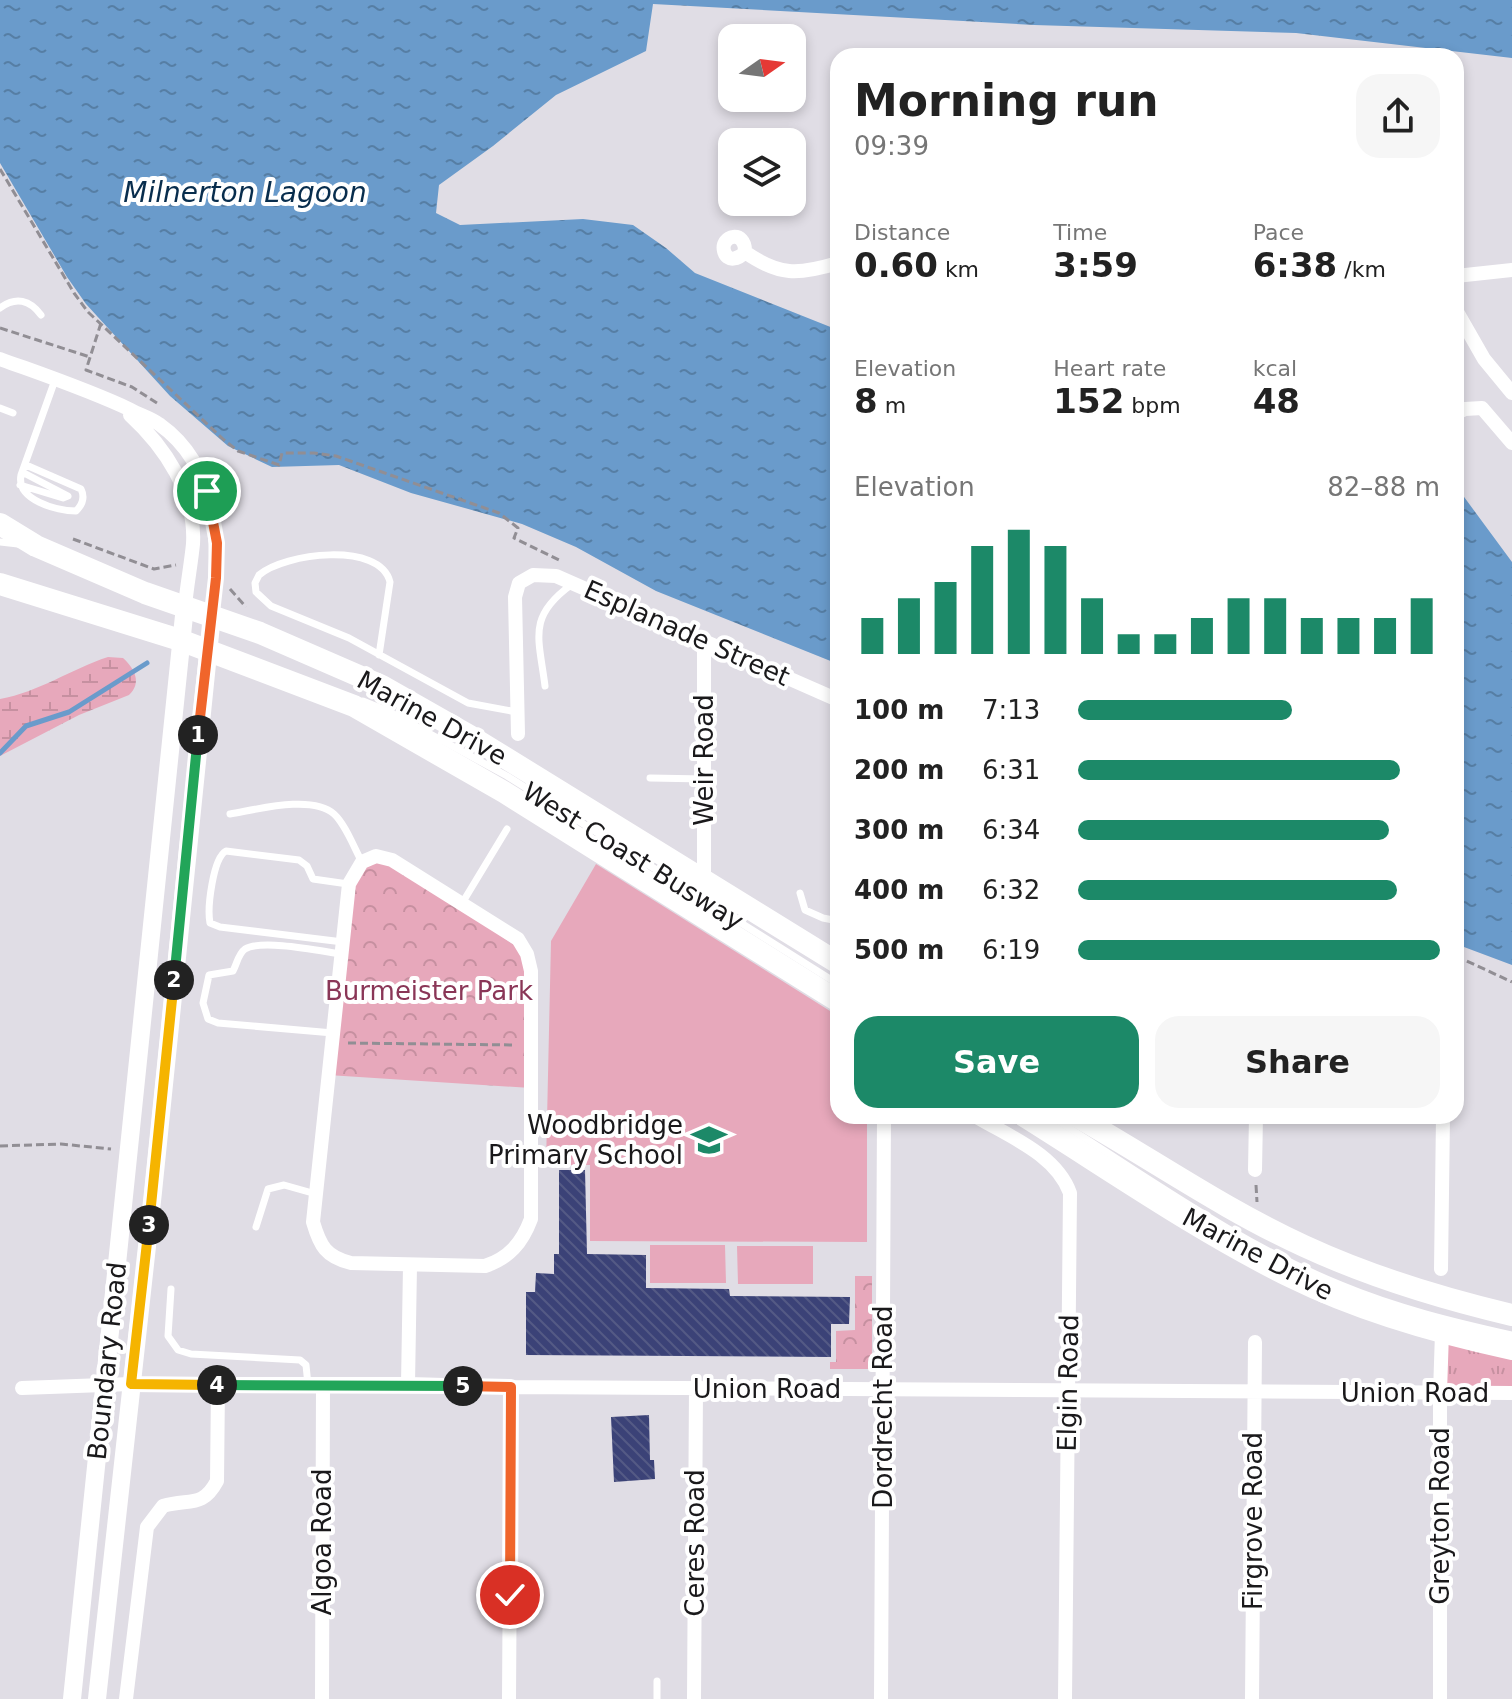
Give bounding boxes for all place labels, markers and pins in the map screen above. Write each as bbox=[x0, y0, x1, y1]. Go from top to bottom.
pin bbox=[173, 457, 241, 525]
pin: 1 bbox=[178, 715, 218, 755]
pin: 2 bbox=[154, 960, 194, 1000]
place label: Woodbridge Primary School bbox=[488, 1110, 683, 1170]
school or university icon: Woodbridge Primary School bbox=[690, 1121, 728, 1159]
pin: 3 bbox=[129, 1205, 169, 1245]
pin: 4 bbox=[197, 1365, 237, 1405]
pin: 5 bbox=[443, 1366, 483, 1406]
pin bbox=[476, 1561, 544, 1629]

